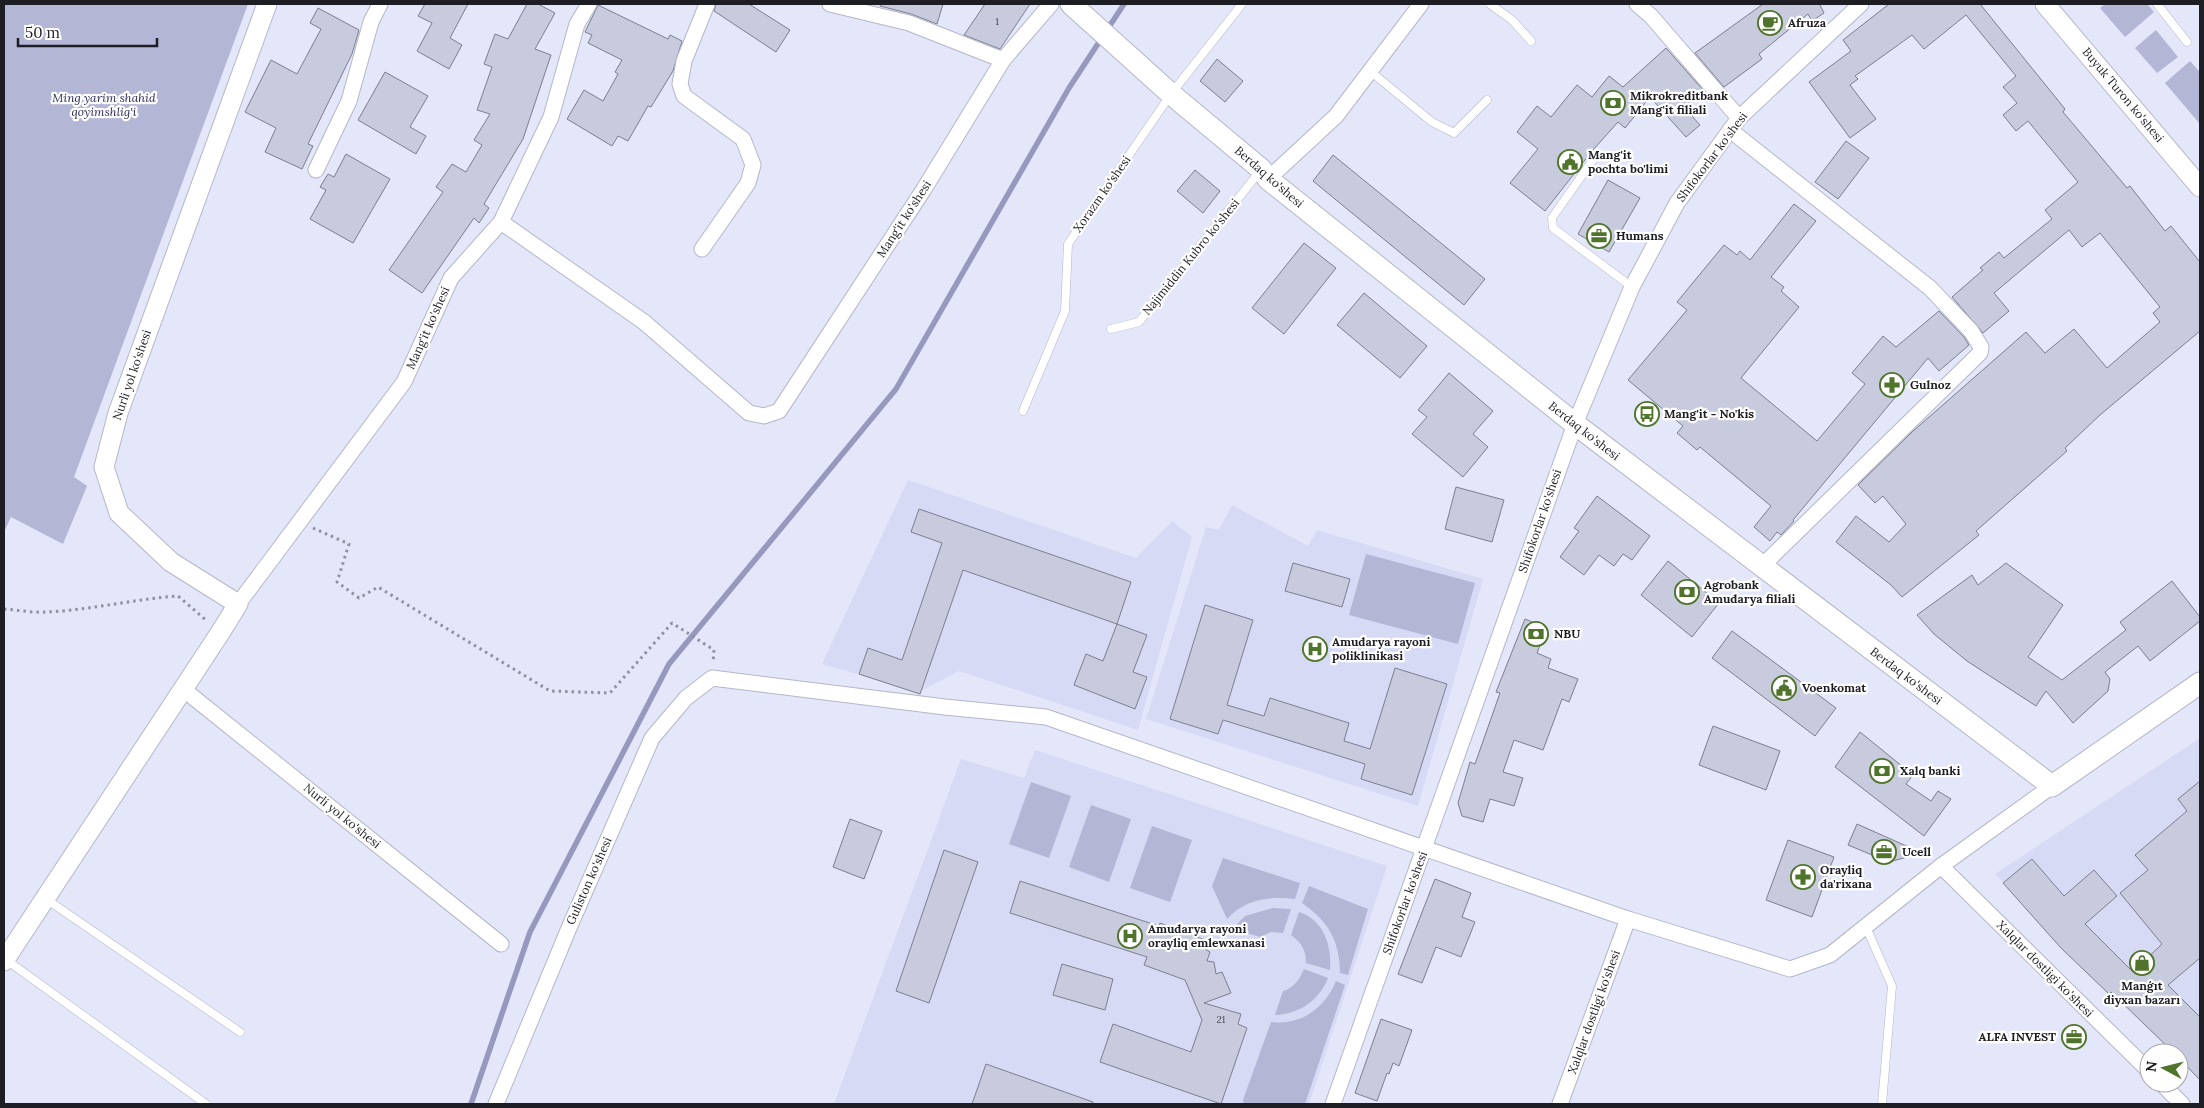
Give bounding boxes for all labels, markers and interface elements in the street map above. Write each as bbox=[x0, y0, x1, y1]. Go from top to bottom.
cafe icon: Afruza bbox=[1757, 10, 1783, 36]
scale bar bbox=[18, 15, 156, 47]
house number: 1 bbox=[995, 15, 999, 28]
place label: Afruza bbox=[1788, 15, 1827, 30]
text: 50 m bbox=[25, 23, 60, 42]
street label: Buyuk Turon ko'shesi bbox=[2079, 44, 2167, 145]
place label: Mikrokreditbank Mang'it filiali bbox=[1630, 88, 1728, 117]
park label: Ming yarim shahid qoyimshlig'i bbox=[52, 90, 156, 119]
bank icon: Mikrokreditbank Mang'it filiali bbox=[1600, 90, 1626, 116]
street label: Shifokorlar ko'shesi bbox=[1673, 109, 1750, 205]
street label: Berdaq ko'shesi bbox=[1232, 143, 1307, 211]
place label: Mang'it pochta bo'limi bbox=[1588, 147, 1668, 176]
public building icon: Mang'it pochta bo'limi bbox=[1557, 149, 1583, 175]
street label: Xorazm ko'shesi bbox=[1070, 153, 1134, 235]
street label: Mang'it ko'shesi bbox=[873, 177, 934, 260]
street label: Najimiddin Kubro ko'shesi bbox=[1139, 195, 1242, 318]
office icon: Humans bbox=[1586, 223, 1612, 249]
place label: Humans bbox=[1616, 228, 1664, 243]
street label: Mang'it ko'shesi bbox=[403, 284, 452, 371]
street label: Nurli yol ko'shesi bbox=[109, 328, 154, 422]
pharmacy icon: Gulnoz bbox=[1879, 372, 1905, 398]
place label: Gulnoz bbox=[1910, 377, 1951, 392]
street label: Berdaq ko'shesi bbox=[1546, 398, 1623, 463]
bus stop icon: Mang'it - No'kis bbox=[1634, 401, 1660, 427]
place label: Mang'it - No'kis bbox=[1664, 406, 1754, 421]
street label: Shifokorlar ko'shesi bbox=[1515, 467, 1564, 575]
place label: Agrobank Amudarya filiali bbox=[1704, 577, 1795, 606]
bank icon: Agrobank Amudarya filiali bbox=[1674, 579, 1700, 605]
bank icon: NBU bbox=[1523, 621, 1549, 647]
place label: NBU bbox=[1554, 626, 1580, 641]
place label: Amudarya rayoni poliklinikasi bbox=[1332, 634, 1431, 663]
hospital icon: Amudarya rayoni poliklinikasi bbox=[1302, 636, 1328, 662]
street label: Berdaq ko'shesi bbox=[1867, 644, 1945, 708]
public building icon: Voenkomat bbox=[1771, 675, 1797, 701]
place label: Voenkomat bbox=[1802, 680, 1867, 695]
bank icon: Xalq banki bbox=[1869, 758, 1895, 784]
place label: Xalq banki bbox=[1900, 763, 1960, 778]
street label: Nurli yol ko'shesi bbox=[301, 780, 384, 851]
street label: Guliston ko'shesi bbox=[562, 835, 615, 927]
office icon: Ucell bbox=[1871, 839, 1897, 865]
place label: Ucell bbox=[1902, 844, 1931, 859]
street label: Shifokorlar ko'shesi bbox=[1379, 849, 1430, 956]
place label: Orayliq da'rixana bbox=[1820, 862, 1873, 891]
pharmacy icon: Orayliq da'rixana bbox=[1790, 864, 1816, 890]
street label: Xalqlar dostligi ko'shesi bbox=[1994, 917, 2097, 1020]
place label: Amudarya rayoni orayliq emlewxanasi bbox=[1148, 921, 1265, 950]
hospital icon: Amudarya rayoni orayliq emlewxanasi bbox=[1117, 923, 1143, 949]
street label: Xalqlar dostligi ko'shesi bbox=[1564, 948, 1623, 1076]
shop icon: Manǵıt diyxan bazarı bbox=[2129, 950, 2155, 976]
place label: Manǵıt diyxan bazarı bbox=[2104, 978, 2180, 1007]
house number: 21 bbox=[1216, 1013, 1226, 1026]
office icon: ALFA INVEST bbox=[2061, 1024, 2087, 1050]
place label: ALFA INVEST bbox=[1978, 1029, 2056, 1044]
north arrow bbox=[2139, 1043, 2189, 1093]
text: N bbox=[2142, 1060, 2161, 1073]

